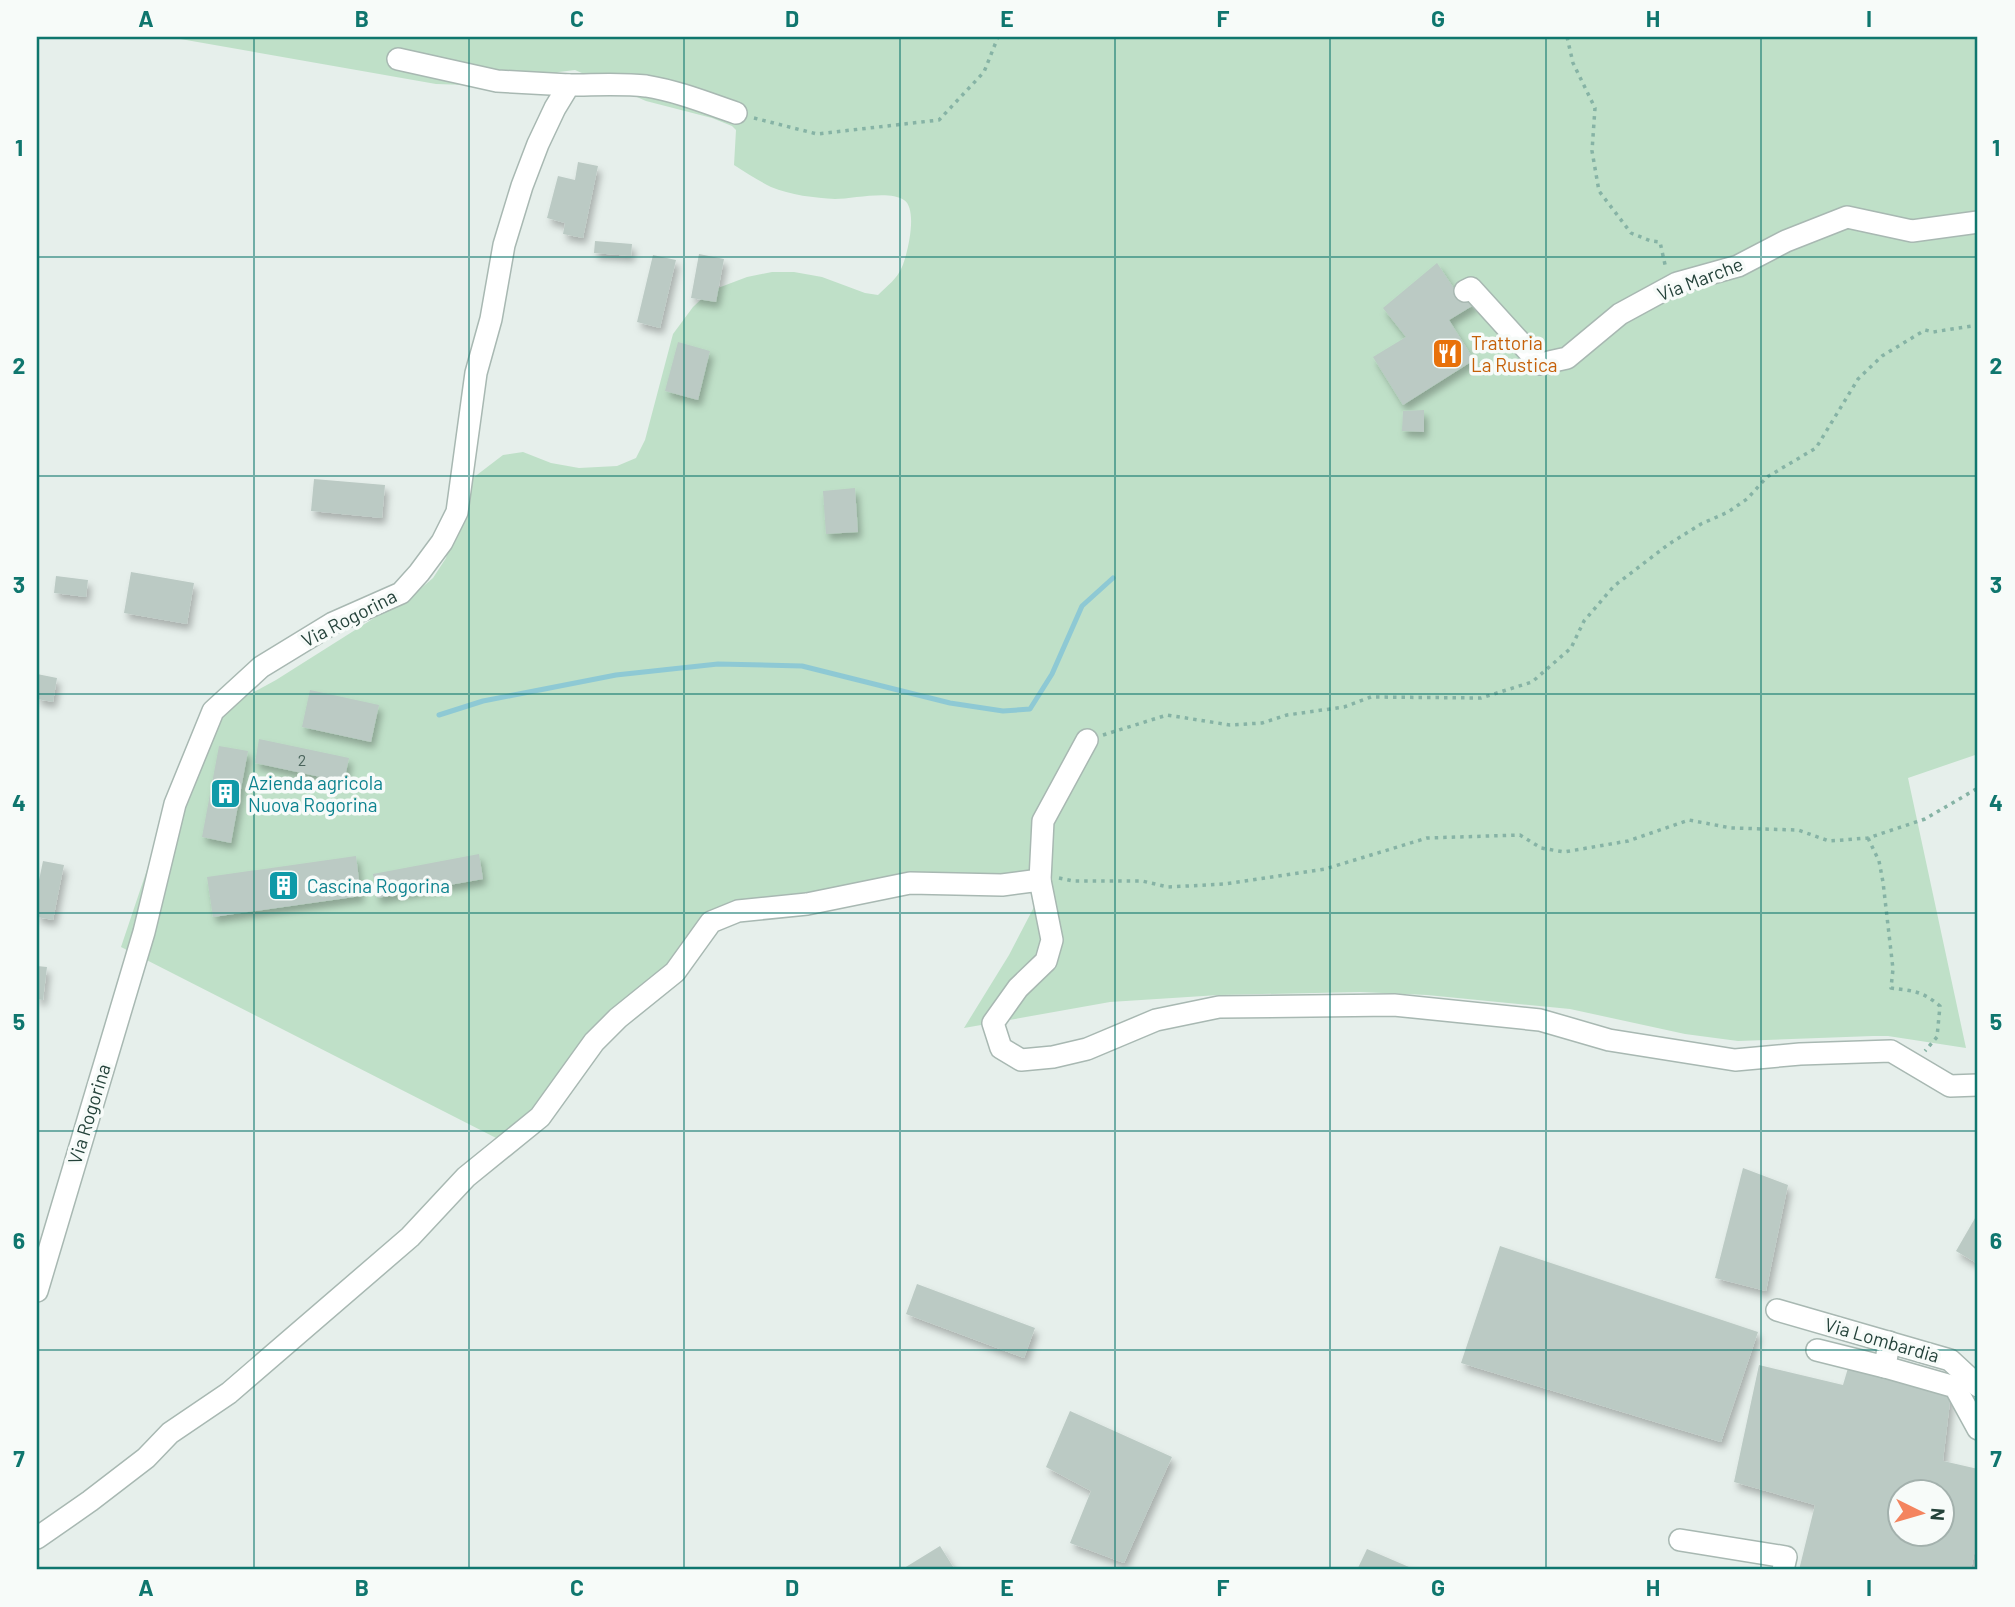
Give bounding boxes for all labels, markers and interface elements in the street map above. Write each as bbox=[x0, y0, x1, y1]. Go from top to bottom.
text: A bbox=[138, 4, 154, 32]
text: B bbox=[355, 4, 369, 32]
text: C bbox=[570, 4, 584, 32]
text: D bbox=[785, 4, 799, 32]
text: E bbox=[1000, 4, 1014, 32]
text: F bbox=[1217, 4, 1230, 32]
text: G bbox=[1431, 4, 1445, 32]
text: H bbox=[1646, 4, 1660, 32]
text: I bbox=[1866, 4, 1872, 32]
text: 1 bbox=[15, 133, 23, 161]
text: 1 bbox=[1992, 133, 2000, 161]
street label: Via Marche bbox=[1654, 252, 1746, 305]
place label: Trattoria La Rustica bbox=[1471, 331, 1558, 376]
restaurant icon: Trattoria La Rustica bbox=[1431, 337, 1465, 371]
text: 2 bbox=[13, 351, 25, 379]
text: 2 bbox=[1990, 351, 2002, 379]
text: 3 bbox=[13, 570, 25, 598]
text: 3 bbox=[1990, 570, 2002, 598]
street label: Via Rogorina bbox=[297, 584, 400, 651]
house number: 2 bbox=[298, 750, 306, 769]
place label: Azienda agricola Nuova Rogorina bbox=[248, 771, 383, 816]
building icon: Azienda agricola Nuova Rogorina bbox=[208, 777, 242, 811]
text: 4 bbox=[12, 788, 26, 816]
text: 4 bbox=[1989, 788, 2003, 816]
building icon: Cascina Rogorina bbox=[267, 869, 301, 903]
place label: Cascina Rogorina bbox=[307, 874, 450, 897]
text: 5 bbox=[13, 1007, 25, 1035]
text: 5 bbox=[1990, 1007, 2002, 1035]
street label: Via Rogorina bbox=[62, 1061, 115, 1167]
text: 6 bbox=[13, 1226, 25, 1254]
text: 6 bbox=[1990, 1226, 2002, 1254]
street label: Via Lombardia bbox=[1822, 1312, 1942, 1367]
text: 7 bbox=[13, 1444, 25, 1472]
text: 7 bbox=[1990, 1444, 2002, 1472]
north arrow bbox=[1885, 1478, 1955, 1548]
text: N bbox=[1926, 1507, 1950, 1522]
text: A bbox=[138, 1573, 154, 1601]
text: B bbox=[355, 1573, 369, 1601]
text: C bbox=[570, 1573, 584, 1601]
text: D bbox=[785, 1573, 799, 1601]
text: E bbox=[1000, 1573, 1014, 1601]
text: F bbox=[1217, 1573, 1230, 1601]
text: G bbox=[1431, 1573, 1445, 1601]
text: H bbox=[1646, 1573, 1660, 1601]
text: I bbox=[1866, 1573, 1872, 1601]

